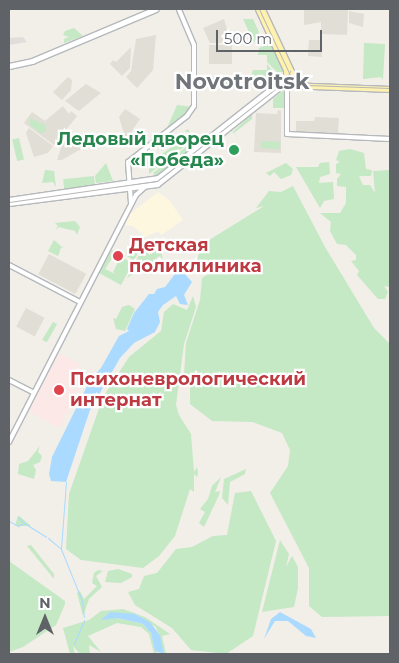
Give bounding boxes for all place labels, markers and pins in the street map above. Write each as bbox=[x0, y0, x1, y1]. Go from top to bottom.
place label: Ледовый дворец «Победа» bbox=[57, 129, 224, 172]
marker: Ледовый дворец «Победа» bbox=[228, 144, 240, 156]
place label: Детская поликлиника bbox=[129, 235, 262, 278]
marker: Детская поликлиника bbox=[111, 249, 125, 263]
place label: Психоневрологический интернат bbox=[70, 369, 306, 412]
marker: Психоневрологический интернат bbox=[52, 383, 66, 397]

